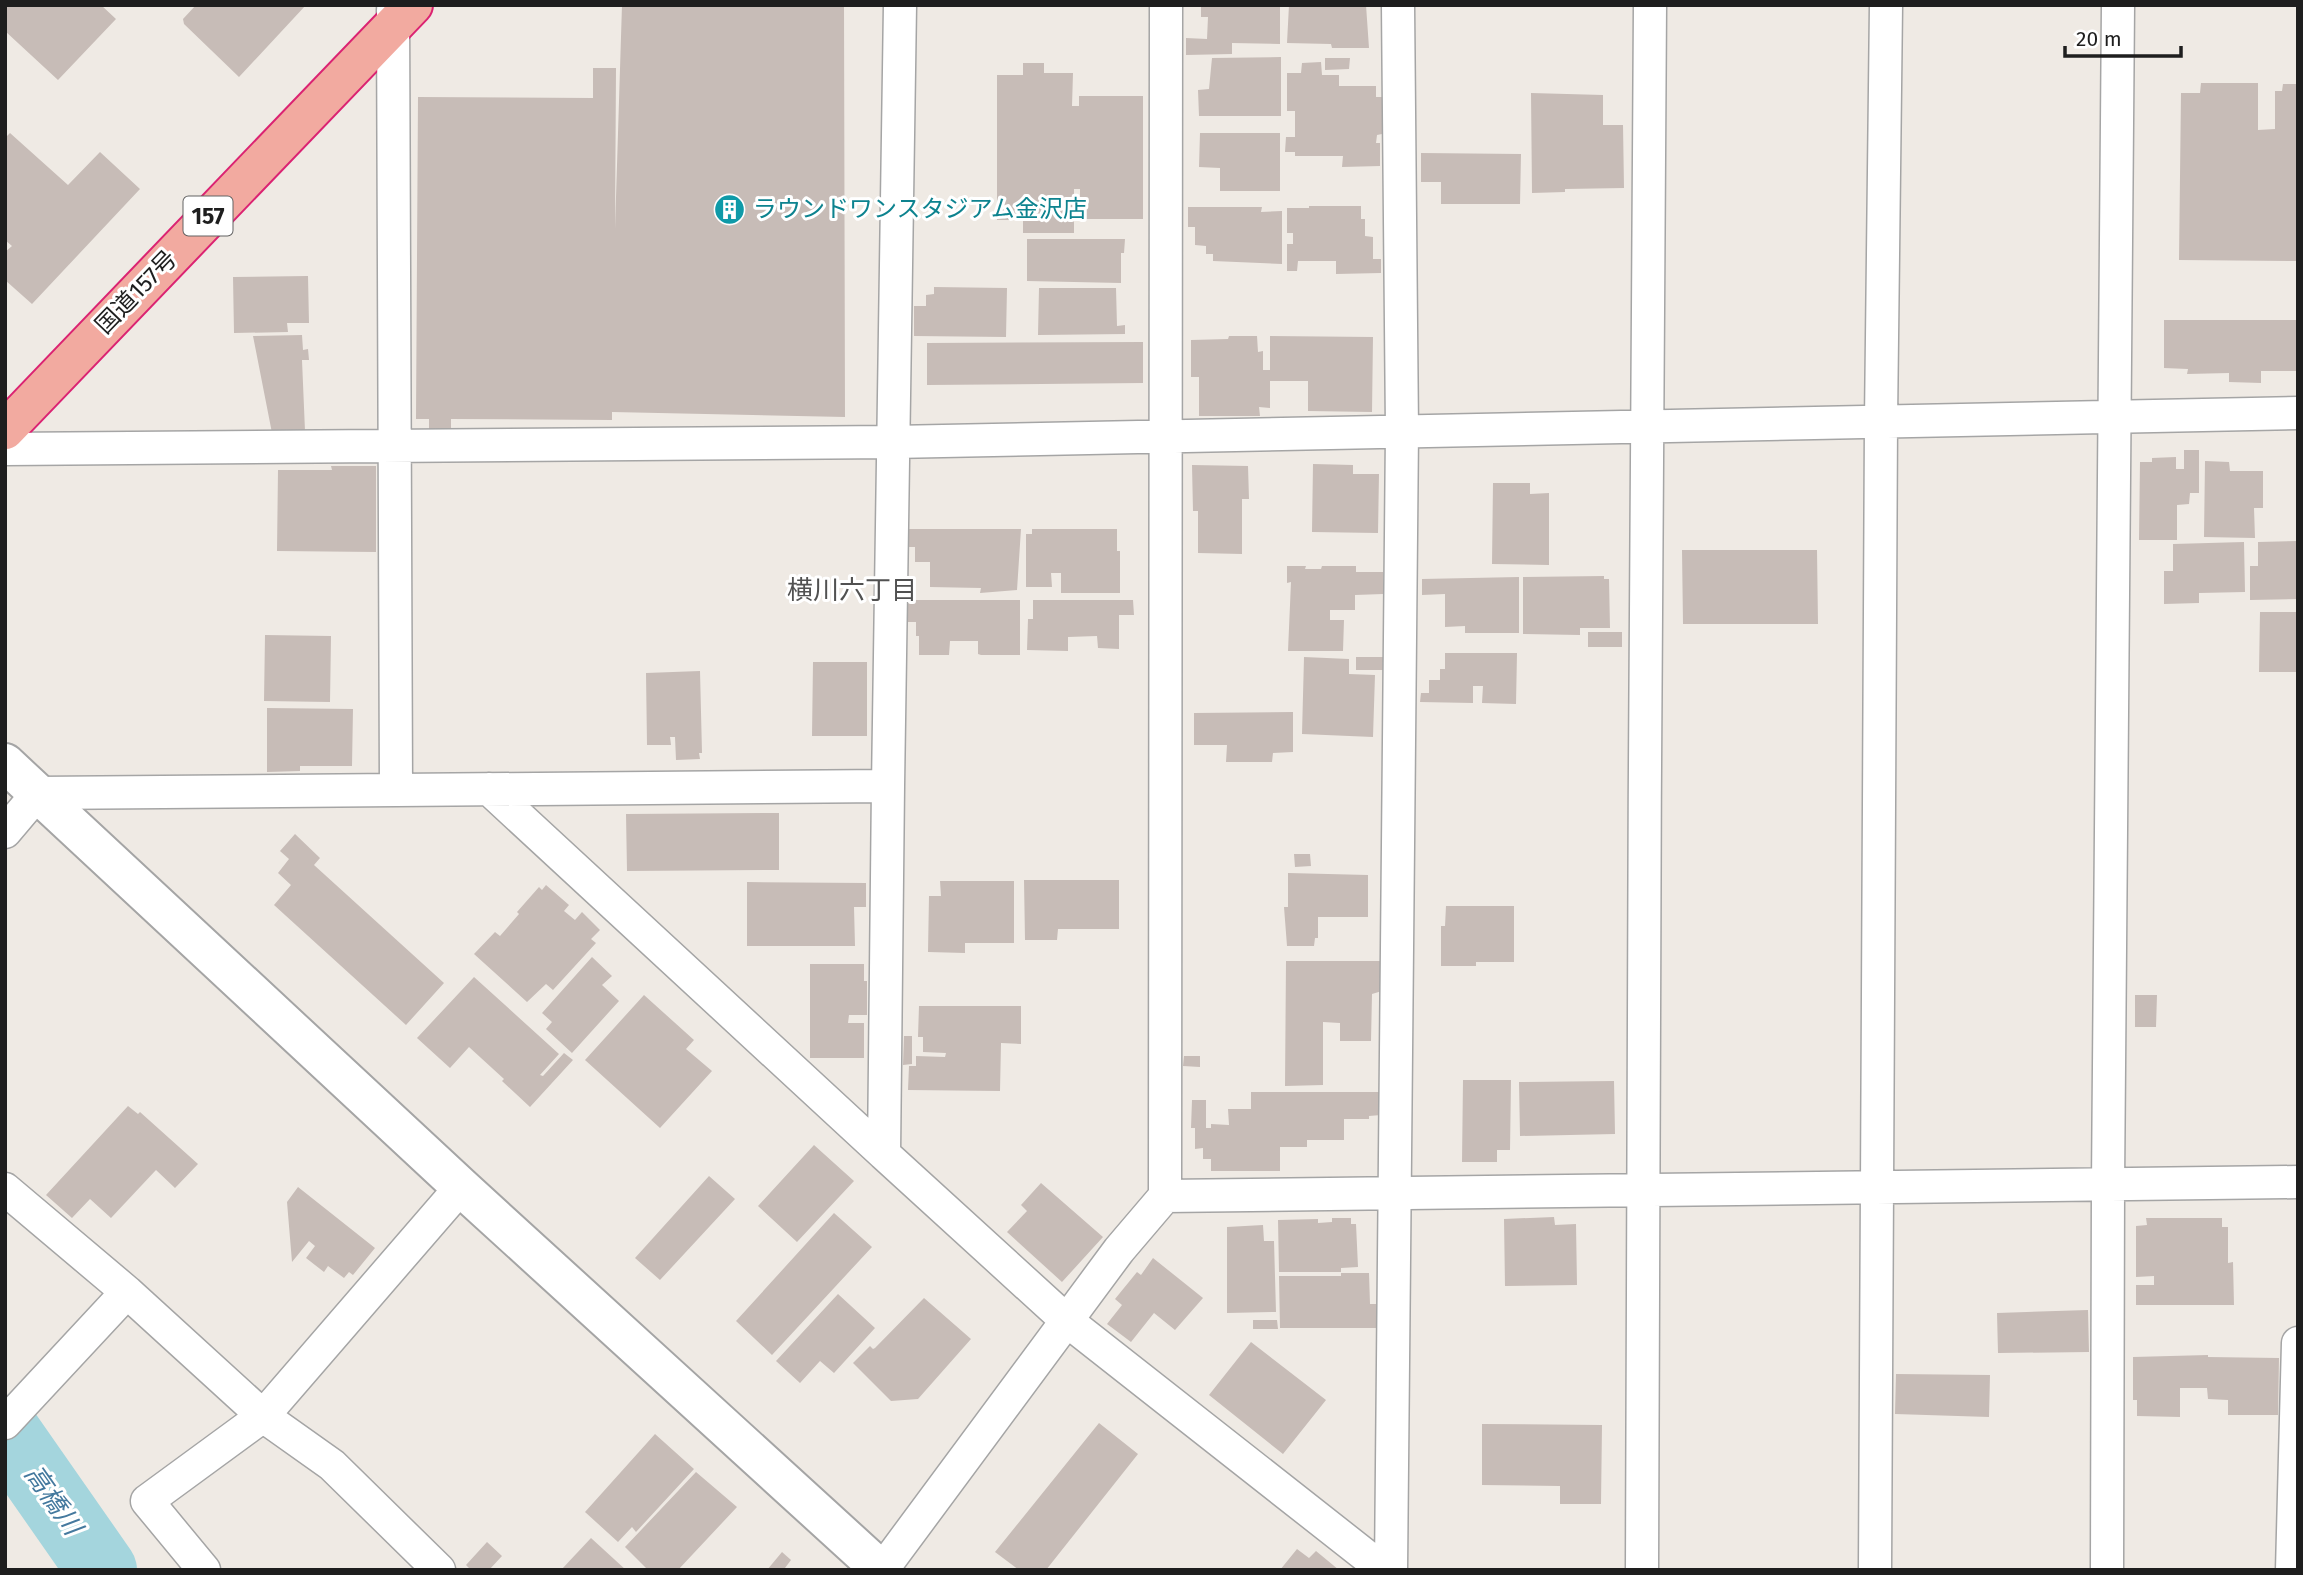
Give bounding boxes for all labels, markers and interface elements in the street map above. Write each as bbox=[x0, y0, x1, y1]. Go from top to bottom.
scale bar bbox=[2065, 14, 2180, 58]
text: 20 m bbox=[2076, 26, 2122, 52]
building icon: ラウンドワンスタジアム金沢店 bbox=[713, 192, 747, 226]
place label: ラウンドワンスタジアム金沢店 bbox=[753, 195, 1087, 223]
road number: 157 bbox=[184, 196, 232, 236]
street label: 国道157号 bbox=[90, 245, 182, 339]
district label: 横川六丁目 bbox=[787, 575, 917, 606]
water label: 高橋川 bbox=[18, 1459, 90, 1543]

